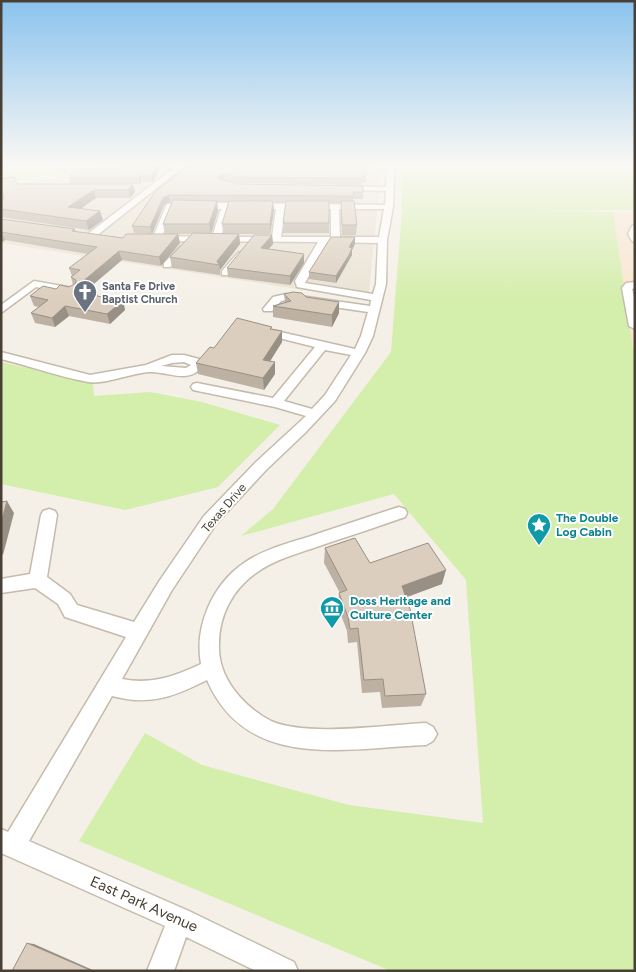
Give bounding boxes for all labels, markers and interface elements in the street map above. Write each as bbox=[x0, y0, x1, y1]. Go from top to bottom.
church icon: Santa Fe Drive Baptist Church bbox=[72, 279, 98, 313]
place label: Santa Fe Drive Baptist Church bbox=[102, 280, 178, 306]
street label: Texas Drive bbox=[199, 480, 249, 535]
place label: The Double Log Cabin bbox=[556, 511, 619, 539]
place icon: The Double Log Cabin bbox=[526, 512, 552, 546]
place label: Doss Heritage and Culture Center bbox=[350, 594, 451, 622]
museum icon: Doss Heritage and Culture Center bbox=[319, 595, 345, 629]
street label: East Park Avenue bbox=[87, 872, 201, 936]

